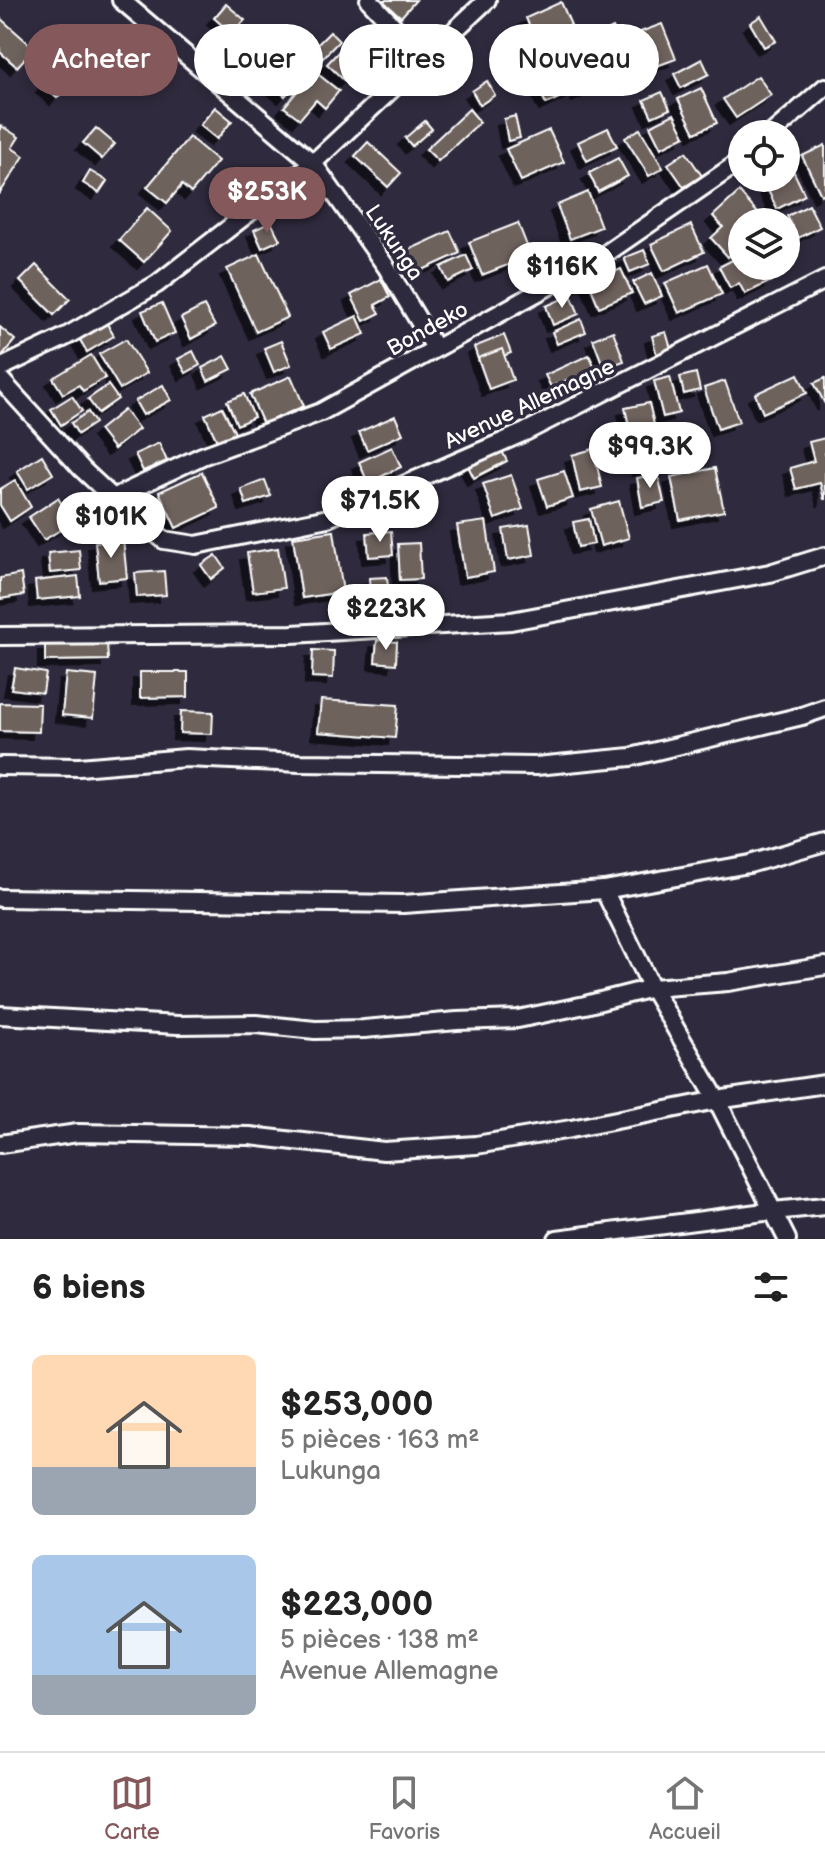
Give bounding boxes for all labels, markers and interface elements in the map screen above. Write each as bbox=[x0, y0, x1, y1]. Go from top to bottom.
chip: Acheter bbox=[24, 24, 178, 96]
chip: Louer bbox=[194, 24, 323, 96]
chip: Filtres bbox=[339, 24, 473, 96]
chip: Nouveau bbox=[489, 24, 659, 96]
map controls bbox=[728, 120, 800, 280]
button: locate bbox=[728, 120, 800, 192]
pin: $253K bbox=[211, 167, 323, 235]
text: $253K bbox=[227, 177, 307, 208]
street label: Lukunga bbox=[359, 200, 429, 286]
button: layers bbox=[728, 208, 800, 280]
pin: $116K bbox=[506, 242, 618, 310]
text: $116K bbox=[526, 252, 598, 283]
street label: Bondeko bbox=[382, 296, 473, 363]
street label: Avenue Allemagne bbox=[440, 353, 619, 456]
pin: $99.3K bbox=[585, 422, 715, 490]
text: $99.3K bbox=[607, 432, 693, 463]
pin: $71.5K bbox=[315, 476, 445, 544]
text: $71.5K bbox=[340, 486, 420, 517]
pin: $101K bbox=[55, 492, 167, 560]
text: $101K bbox=[75, 502, 147, 533]
pin: $223K bbox=[330, 584, 442, 652]
text: $223K bbox=[346, 594, 426, 625]
icon: filters bbox=[749, 1265, 793, 1309]
text: 6 biens bbox=[32, 1267, 145, 1308]
text: $253,000 bbox=[280, 1384, 433, 1425]
icon: home bbox=[96, 1387, 192, 1483]
text: 5 pièces · 163 m² bbox=[280, 1425, 480, 1456]
text: Lukunga bbox=[280, 1456, 381, 1487]
text: $223,000 bbox=[280, 1584, 433, 1625]
icon: home bbox=[96, 1587, 192, 1683]
text: 5 pièces · 138 m² bbox=[280, 1625, 479, 1656]
text: Avenue Allemagne bbox=[280, 1656, 498, 1687]
tab: Carte bbox=[104, 1771, 160, 1846]
tab: Favoris bbox=[368, 1771, 440, 1846]
tab: Accueil bbox=[649, 1771, 721, 1846]

